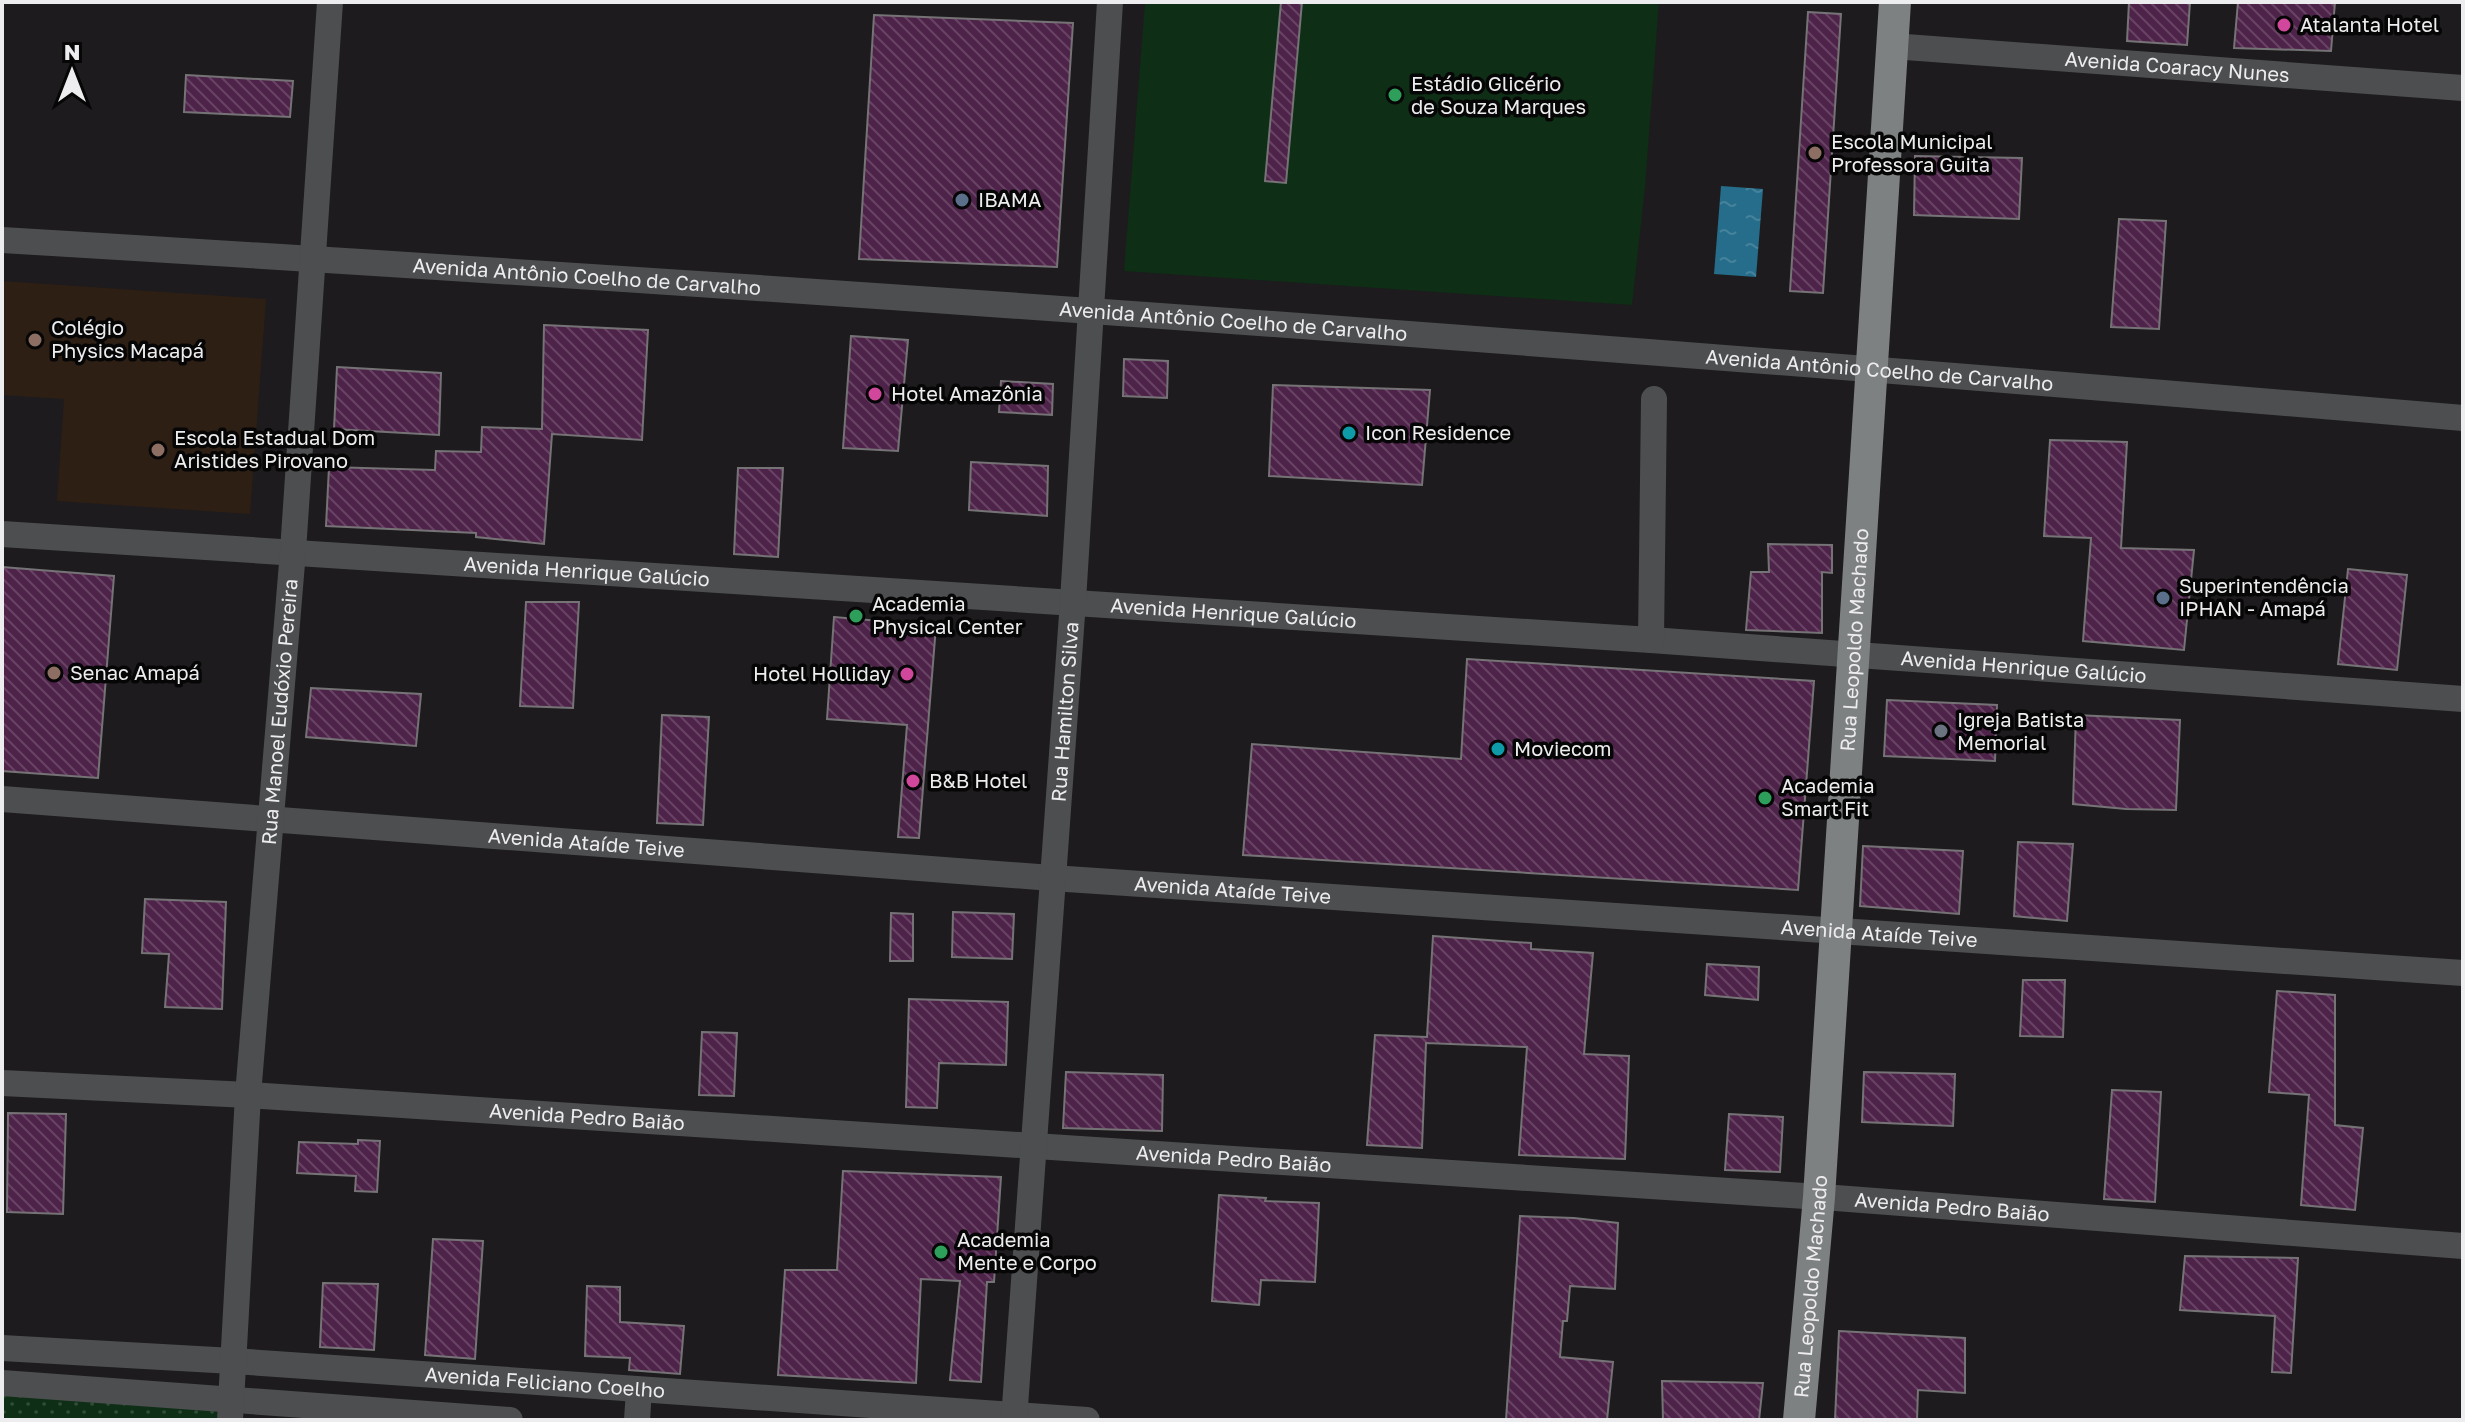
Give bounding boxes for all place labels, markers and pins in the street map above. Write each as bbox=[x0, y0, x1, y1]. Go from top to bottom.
place label: Atalanta Hotel bbox=[2300, 12, 2439, 36]
marker: Atalanta Hotel bbox=[2275, 16, 2293, 34]
place label: Estádio Glicério de Souza Marques bbox=[1411, 71, 1586, 118]
marker: Estádio Glicério de Souza Marques bbox=[1386, 86, 1404, 104]
place label: Escola Municipal Professora Guita bbox=[1831, 129, 1993, 176]
marker: Escola Municipal Professora Guita bbox=[1806, 144, 1824, 162]
place label: IBAMA bbox=[978, 187, 1041, 211]
marker: IBAMA bbox=[953, 191, 971, 209]
place label: Colégio Physics Macapá bbox=[51, 315, 204, 362]
marker: Colégio Physics Macapá bbox=[26, 331, 44, 349]
place label: Hotel Amazônia bbox=[891, 381, 1043, 405]
marker: Hotel Amazônia bbox=[866, 385, 884, 403]
place label: Icon Residence bbox=[1365, 420, 1511, 444]
marker: Icon Residence bbox=[1340, 424, 1358, 442]
place label: Escola Estadual Dom Aristides Pirovano bbox=[174, 425, 375, 472]
marker: Escola Estadual Dom Aristides Pirovano bbox=[149, 441, 167, 459]
place label: Superintendência IPHAN - Amapá bbox=[2179, 573, 2349, 620]
marker: Superintendência IPHAN - Amapá bbox=[2154, 589, 2172, 607]
place label: Academia Physical Center bbox=[872, 591, 1023, 638]
marker: Academia Physical Center bbox=[847, 607, 865, 625]
place label: Senac Amapá bbox=[70, 660, 200, 684]
place label: Hotel Holliday bbox=[753, 661, 891, 685]
marker: Senac Amapá bbox=[45, 664, 63, 682]
marker: Hotel Holliday bbox=[898, 665, 916, 683]
place label: Igreja Batista Memorial bbox=[1957, 707, 2084, 754]
marker: Igreja Batista Memorial bbox=[1932, 722, 1950, 740]
place label: Moviecom bbox=[1514, 736, 1612, 760]
marker: Moviecom bbox=[1489, 740, 1507, 758]
place label: B&B Hotel bbox=[929, 768, 1027, 792]
marker: B&B Hotel bbox=[904, 772, 922, 790]
place label: Academia Smart Fit bbox=[1781, 773, 1875, 820]
marker: Academia Smart Fit bbox=[1756, 789, 1774, 807]
place label: Academia Mente e Corpo bbox=[957, 1227, 1097, 1274]
marker: Academia Mente e Corpo bbox=[932, 1243, 950, 1261]

